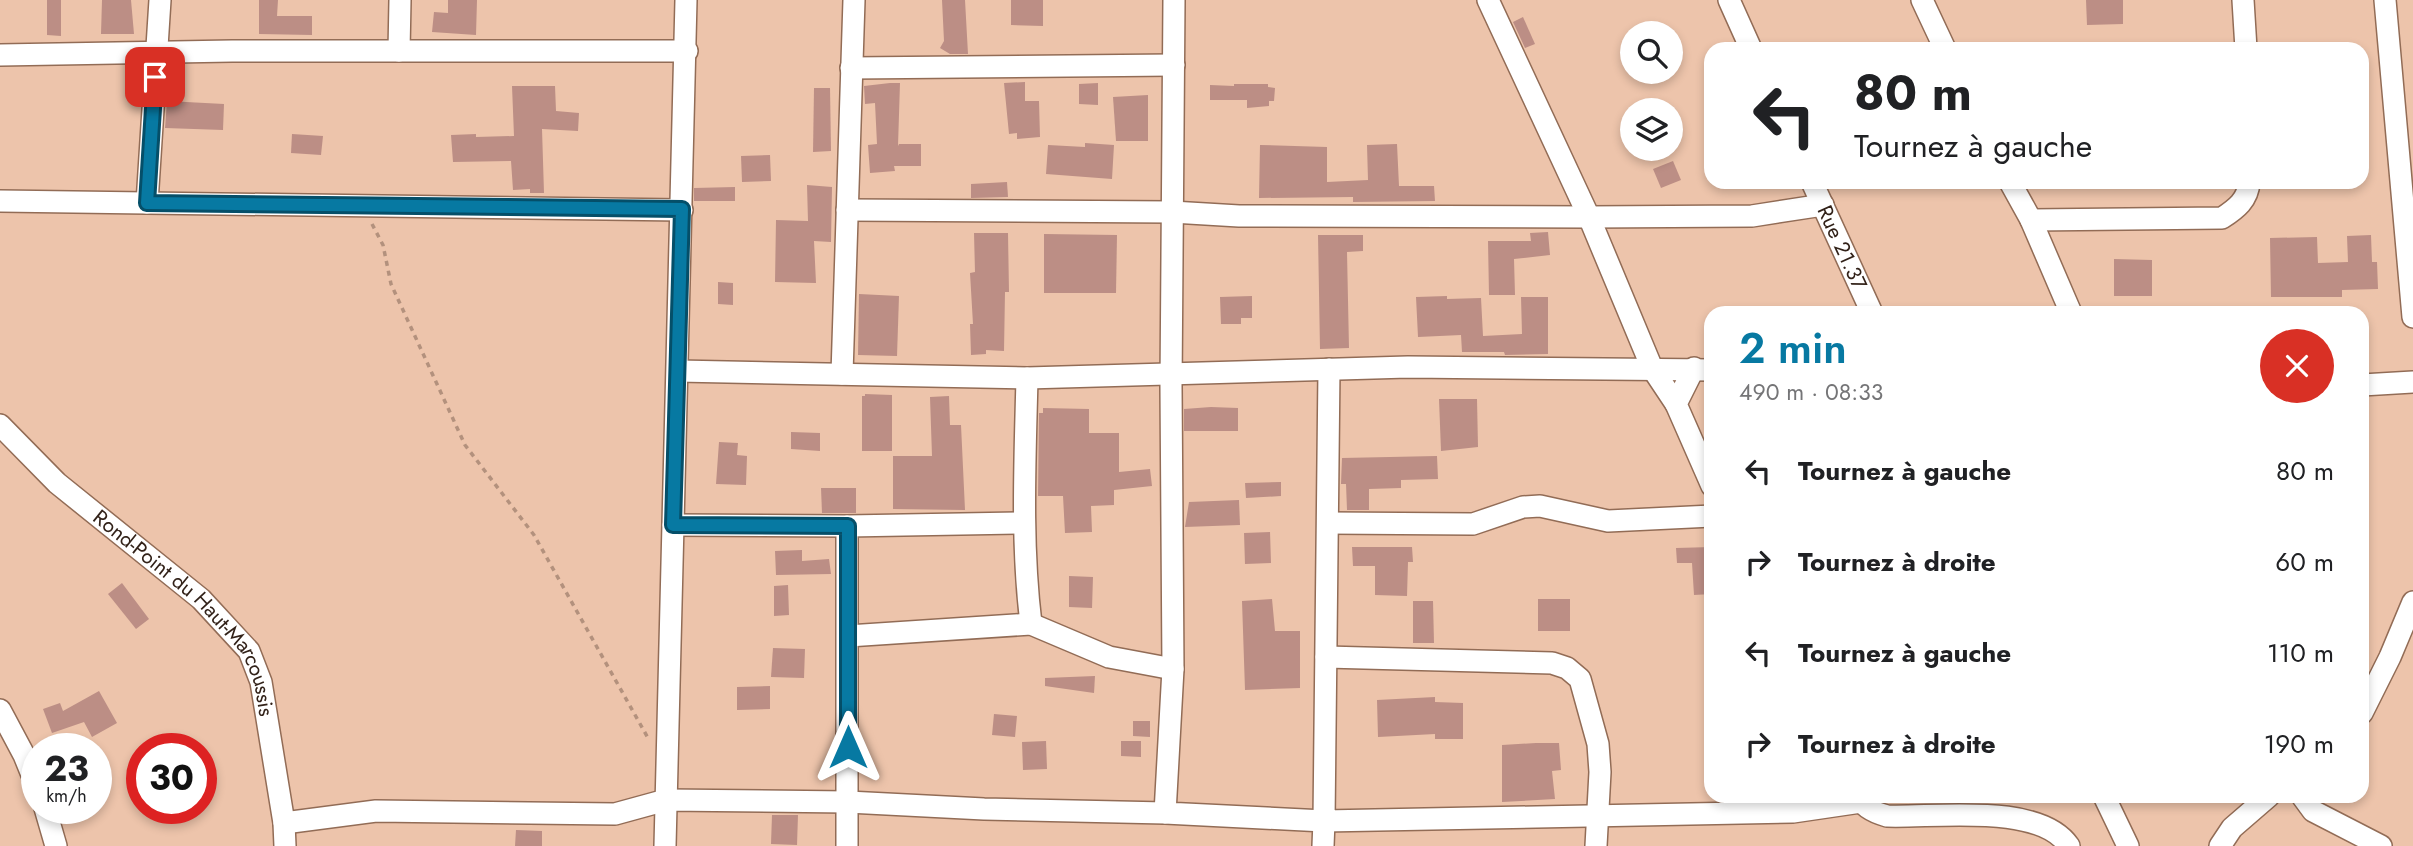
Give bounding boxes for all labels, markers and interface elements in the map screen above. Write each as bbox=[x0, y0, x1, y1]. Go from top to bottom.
map controls bbox=[1620, 21, 1683, 161]
button: search bbox=[1620, 21, 1683, 84]
pin bbox=[125, 47, 185, 107]
icon: arrive bbox=[136, 58, 174, 96]
text: 80 m bbox=[1854, 58, 1972, 128]
icon: left bbox=[1739, 70, 1830, 161]
button: layers bbox=[1620, 98, 1683, 161]
text: Tournez à gauche bbox=[1854, 123, 2092, 169]
street label: Rue 21.37 bbox=[1810, 200, 1874, 295]
text: 2 min bbox=[1739, 318, 1847, 379]
button: close bbox=[2260, 329, 2334, 403]
text: 490 m · 08:33 bbox=[1739, 375, 1883, 409]
icon: left bbox=[1739, 452, 1777, 490]
text: Tournez à gauche bbox=[1798, 452, 2011, 490]
text: 80 m bbox=[2276, 452, 2334, 490]
street label: Rond-Point du Haut-Marcoussis bbox=[87, 503, 281, 718]
icon: right bbox=[1739, 543, 1777, 581]
text: Tournez à droite bbox=[1798, 543, 1996, 581]
text: 60 m bbox=[2275, 543, 2334, 581]
icon: left bbox=[1739, 634, 1777, 672]
text: Tournez à gauche bbox=[1798, 634, 2011, 672]
text: 110 m bbox=[2267, 634, 2334, 672]
position arrow bbox=[811, 710, 885, 784]
icon: right bbox=[1739, 725, 1777, 763]
text: Tournez à droite bbox=[1798, 725, 1996, 763]
text: 190 m bbox=[2264, 725, 2334, 763]
speed limit sign: 30 bbox=[126, 733, 217, 824]
text: 23 bbox=[44, 744, 89, 794]
text: km/h bbox=[46, 783, 87, 809]

